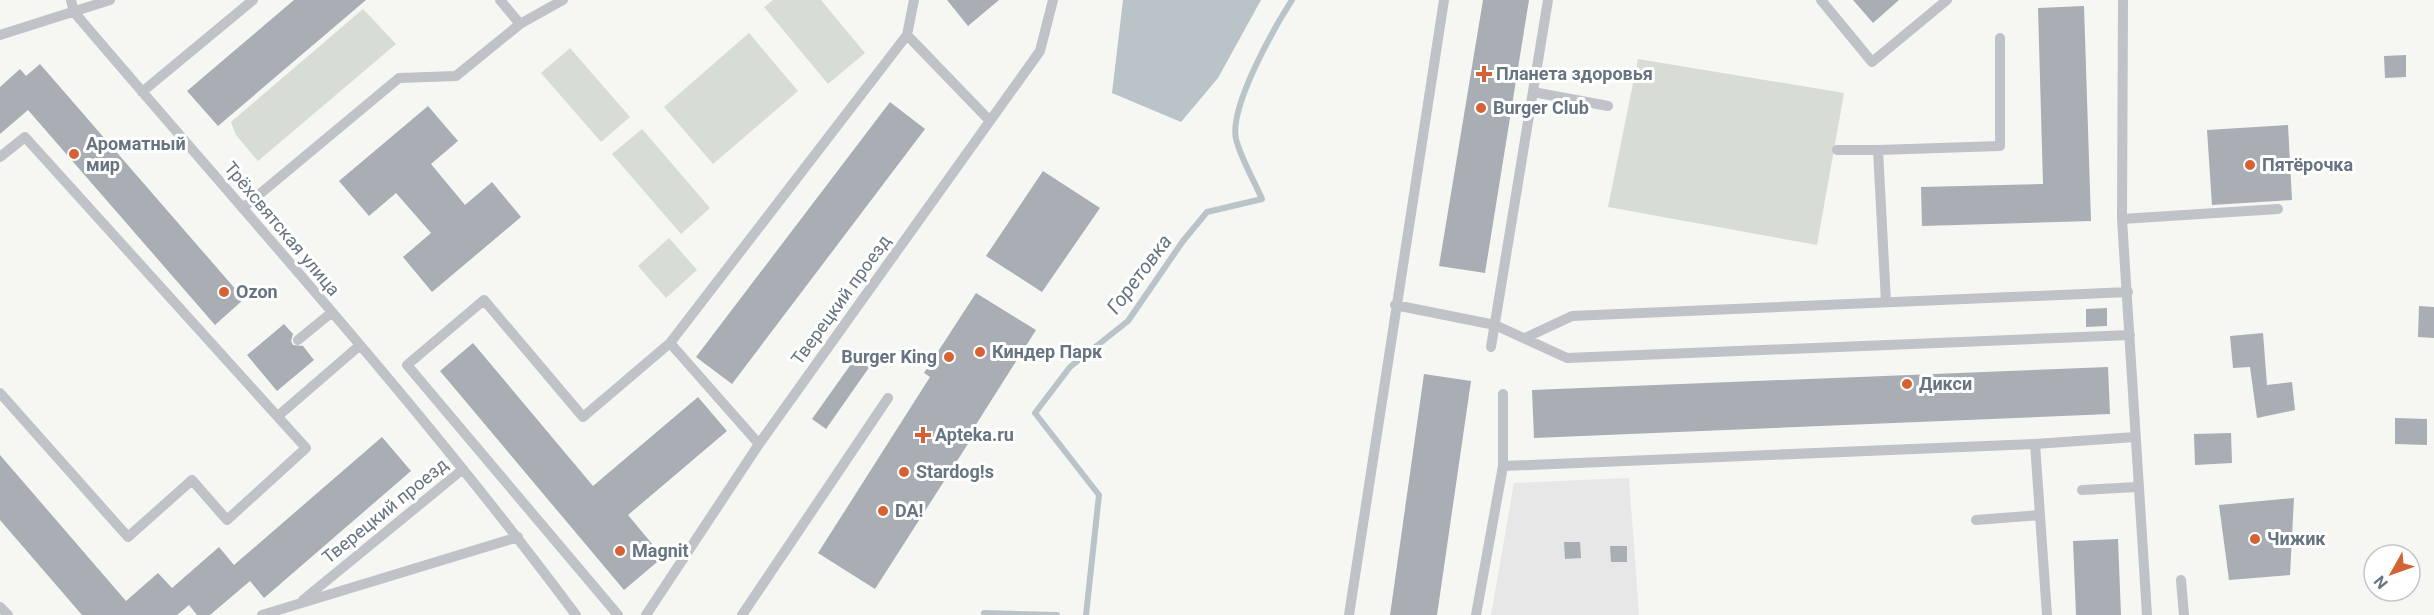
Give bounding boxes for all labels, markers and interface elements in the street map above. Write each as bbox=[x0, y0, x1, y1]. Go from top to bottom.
place label: Планета здоровья bbox=[1496, 63, 1653, 84]
marker: Планета здоровья bbox=[1477, 67, 1491, 81]
place label: Burger Club bbox=[1493, 97, 1589, 118]
marker: Burger Club bbox=[1474, 101, 1488, 115]
place label: Ароматный мир bbox=[86, 133, 186, 175]
marker: Ароматный мир bbox=[67, 147, 81, 161]
place label: Пятёрочка bbox=[2262, 154, 2353, 175]
street label: Трёхсвятская улица bbox=[220, 157, 345, 300]
marker: Пятёрочка bbox=[2243, 158, 2257, 172]
water label: Горетовка bbox=[1101, 230, 1177, 318]
street label: Тверецкий проезд bbox=[786, 231, 895, 369]
place label: Ozon bbox=[236, 281, 278, 302]
marker: Ozon bbox=[217, 285, 231, 299]
place label: Киндер Парк bbox=[992, 341, 1103, 362]
marker: Киндер Парк bbox=[973, 345, 987, 359]
place label: Burger King bbox=[841, 346, 937, 367]
marker: Burger King bbox=[942, 350, 956, 364]
place label: Дикси bbox=[1919, 373, 1972, 394]
marker: Дикси bbox=[1900, 377, 1914, 391]
place label: Apteka.ru bbox=[935, 424, 1014, 445]
marker: Apteka.ru bbox=[916, 428, 930, 442]
street label: Тверецкий проезд bbox=[318, 453, 452, 568]
place label: Stardog!s bbox=[916, 461, 994, 482]
marker: Stardog!s bbox=[897, 465, 911, 479]
place label: DA! bbox=[895, 500, 923, 521]
marker: DA! bbox=[876, 504, 890, 518]
place label: Чижик bbox=[2267, 528, 2326, 549]
marker: Чижик bbox=[2248, 532, 2262, 546]
place label: Magnit bbox=[632, 540, 689, 561]
north arrow bbox=[2362, 543, 2422, 603]
marker: Magnit bbox=[613, 544, 627, 558]
text: N bbox=[2370, 572, 2392, 593]

